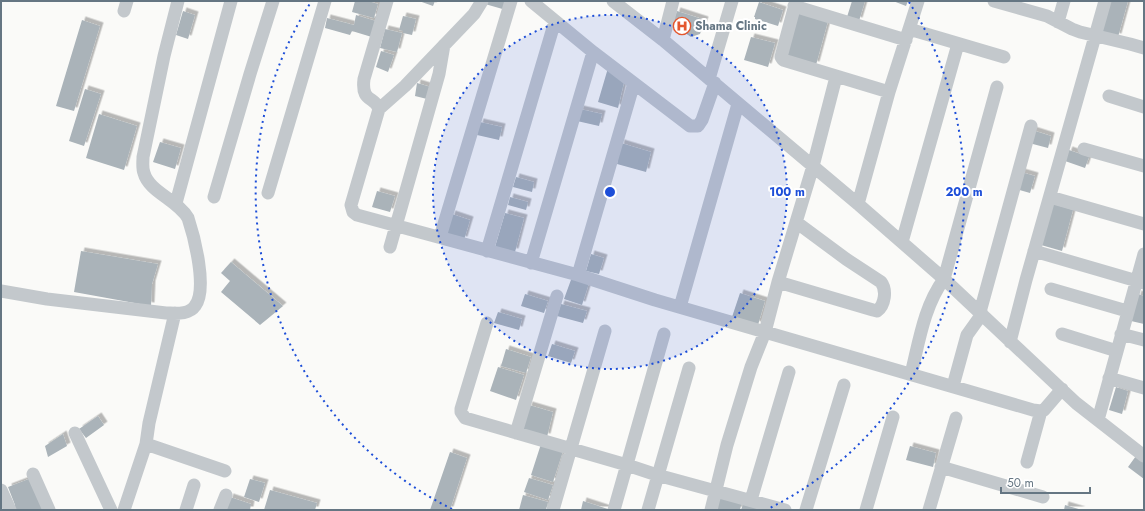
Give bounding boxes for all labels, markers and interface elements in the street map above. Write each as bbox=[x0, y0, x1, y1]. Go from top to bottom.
hospital icon: Shama Clinic bbox=[672, 16, 692, 36]
place label: Shama Clinic bbox=[695, 17, 767, 35]
text: 100 m bbox=[769, 183, 805, 201]
text: 200 m bbox=[945, 183, 983, 201]
centre of rings bbox=[603, 185, 617, 199]
scale bar bbox=[1001, 469, 1090, 495]
text: 50 m bbox=[1007, 474, 1034, 492]

